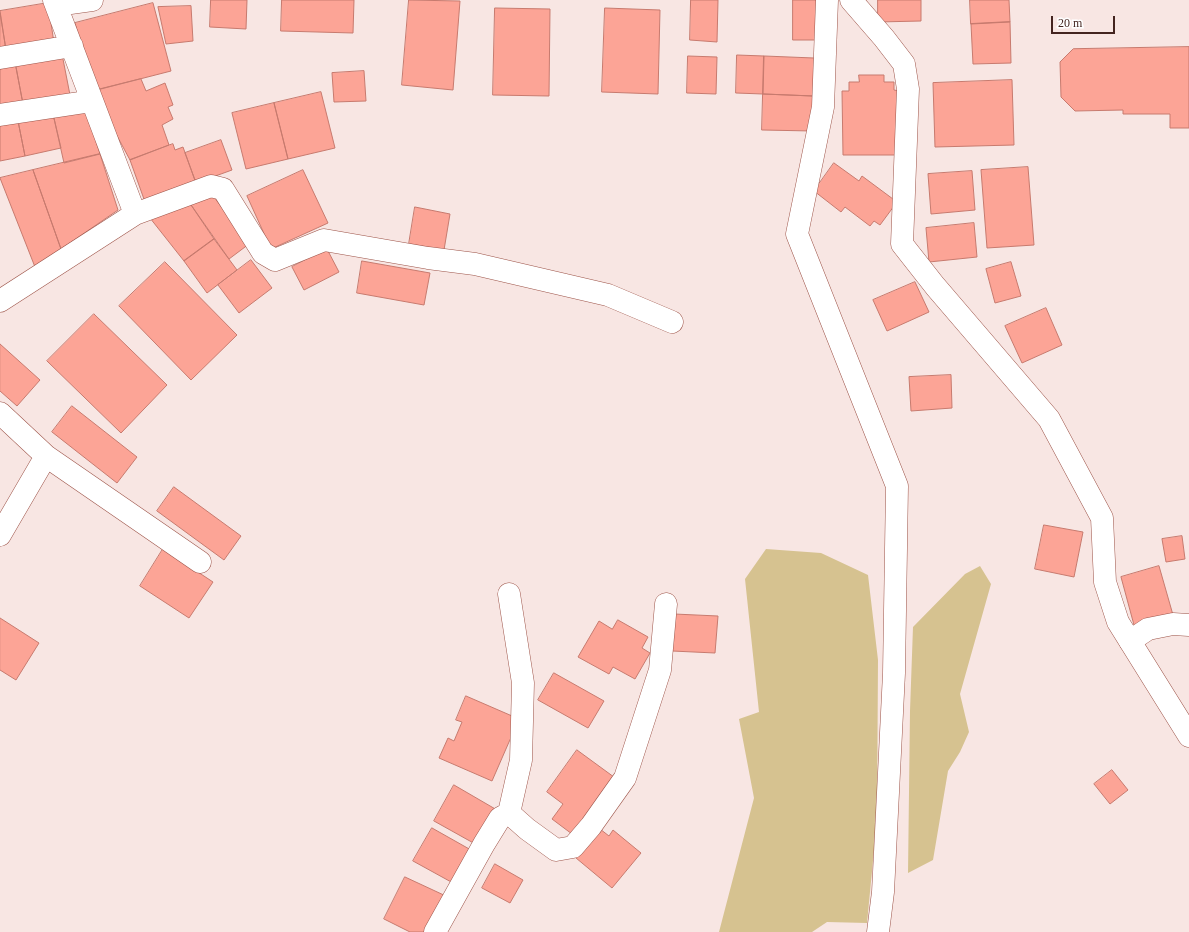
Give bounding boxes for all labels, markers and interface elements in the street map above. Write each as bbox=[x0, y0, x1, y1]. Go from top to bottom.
scale bar bbox=[1053, 8, 1117, 34]
text: 20 m bbox=[1058, 16, 1082, 30]

